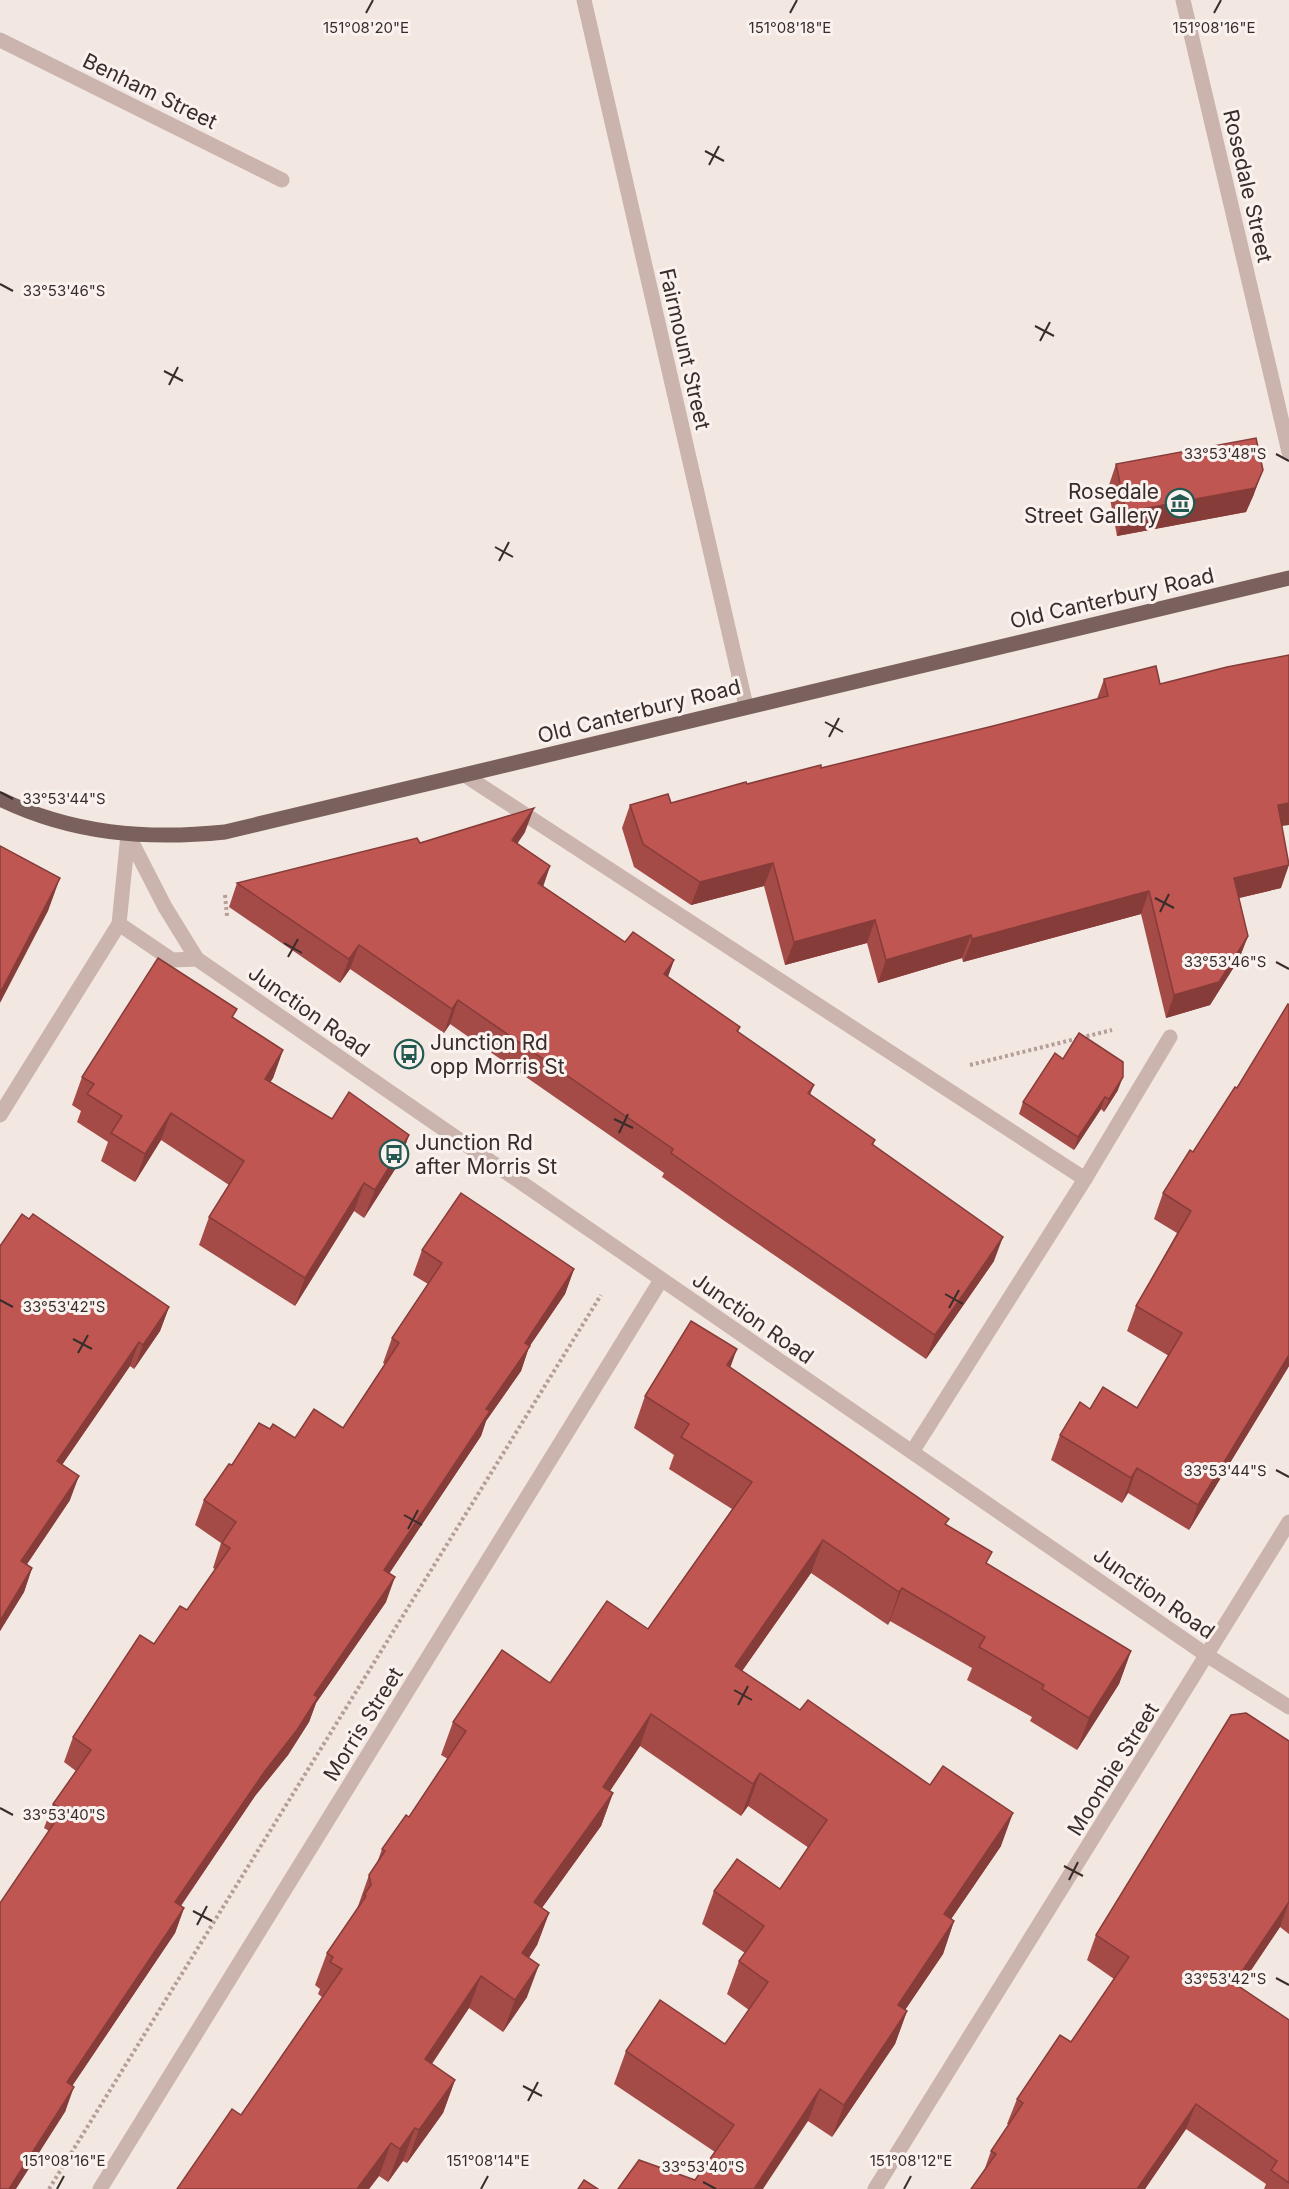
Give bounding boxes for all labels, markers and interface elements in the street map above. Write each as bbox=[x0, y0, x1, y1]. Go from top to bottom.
text: 151°08'20"E bbox=[323, 18, 409, 37]
text: 151°08'18"E bbox=[749, 18, 831, 37]
text: 151°08'16"E bbox=[1173, 18, 1255, 37]
street label: Benham Street bbox=[79, 48, 221, 134]
street label: Rosedale Street bbox=[1218, 107, 1278, 265]
street label: Fairmount Street bbox=[654, 266, 716, 432]
text: 33°53'46"S bbox=[23, 281, 105, 300]
text: 33°53'48"S bbox=[1184, 444, 1266, 463]
place label: Rosedale Street Gallery bbox=[1024, 479, 1159, 528]
museum icon: Rosedale Street Gallery bbox=[1164, 487, 1196, 519]
street label: Old Canterbury Road bbox=[1008, 562, 1216, 634]
street label: Old Canterbury Road bbox=[535, 674, 743, 748]
text: 33°53'44"S bbox=[22, 789, 106, 808]
text: 33°53'46"S bbox=[1184, 952, 1266, 971]
street label: Junction Road bbox=[244, 960, 374, 1062]
place label: Junction Rd opp Morris St bbox=[430, 1030, 565, 1079]
bus stop icon: Junction Rd opp Morris St bbox=[393, 1038, 425, 1070]
place label: Junction Rd after Morris St bbox=[415, 1130, 557, 1179]
bus stop icon: Junction Rd after Morris St bbox=[378, 1138, 410, 1170]
street label: Junction Road bbox=[688, 1267, 818, 1369]
text: 33°53'42"S bbox=[23, 1297, 105, 1316]
text: 33°53'44"S bbox=[1183, 1461, 1267, 1480]
street label: Junction Road bbox=[1089, 1542, 1219, 1644]
street label: Morris Street bbox=[318, 1662, 408, 1785]
street label: Moonbie Street bbox=[1062, 1698, 1164, 1840]
text: 33°53'40"S bbox=[23, 1805, 105, 1824]
text: 33°53'42"S bbox=[1184, 1969, 1266, 1988]
text: 151°08'16"E bbox=[23, 2151, 105, 2170]
text: 151°08'14"E bbox=[446, 2151, 530, 2170]
text: 151°08'12"E bbox=[870, 2151, 952, 2170]
text: 33°53'40"S bbox=[662, 2157, 744, 2176]

